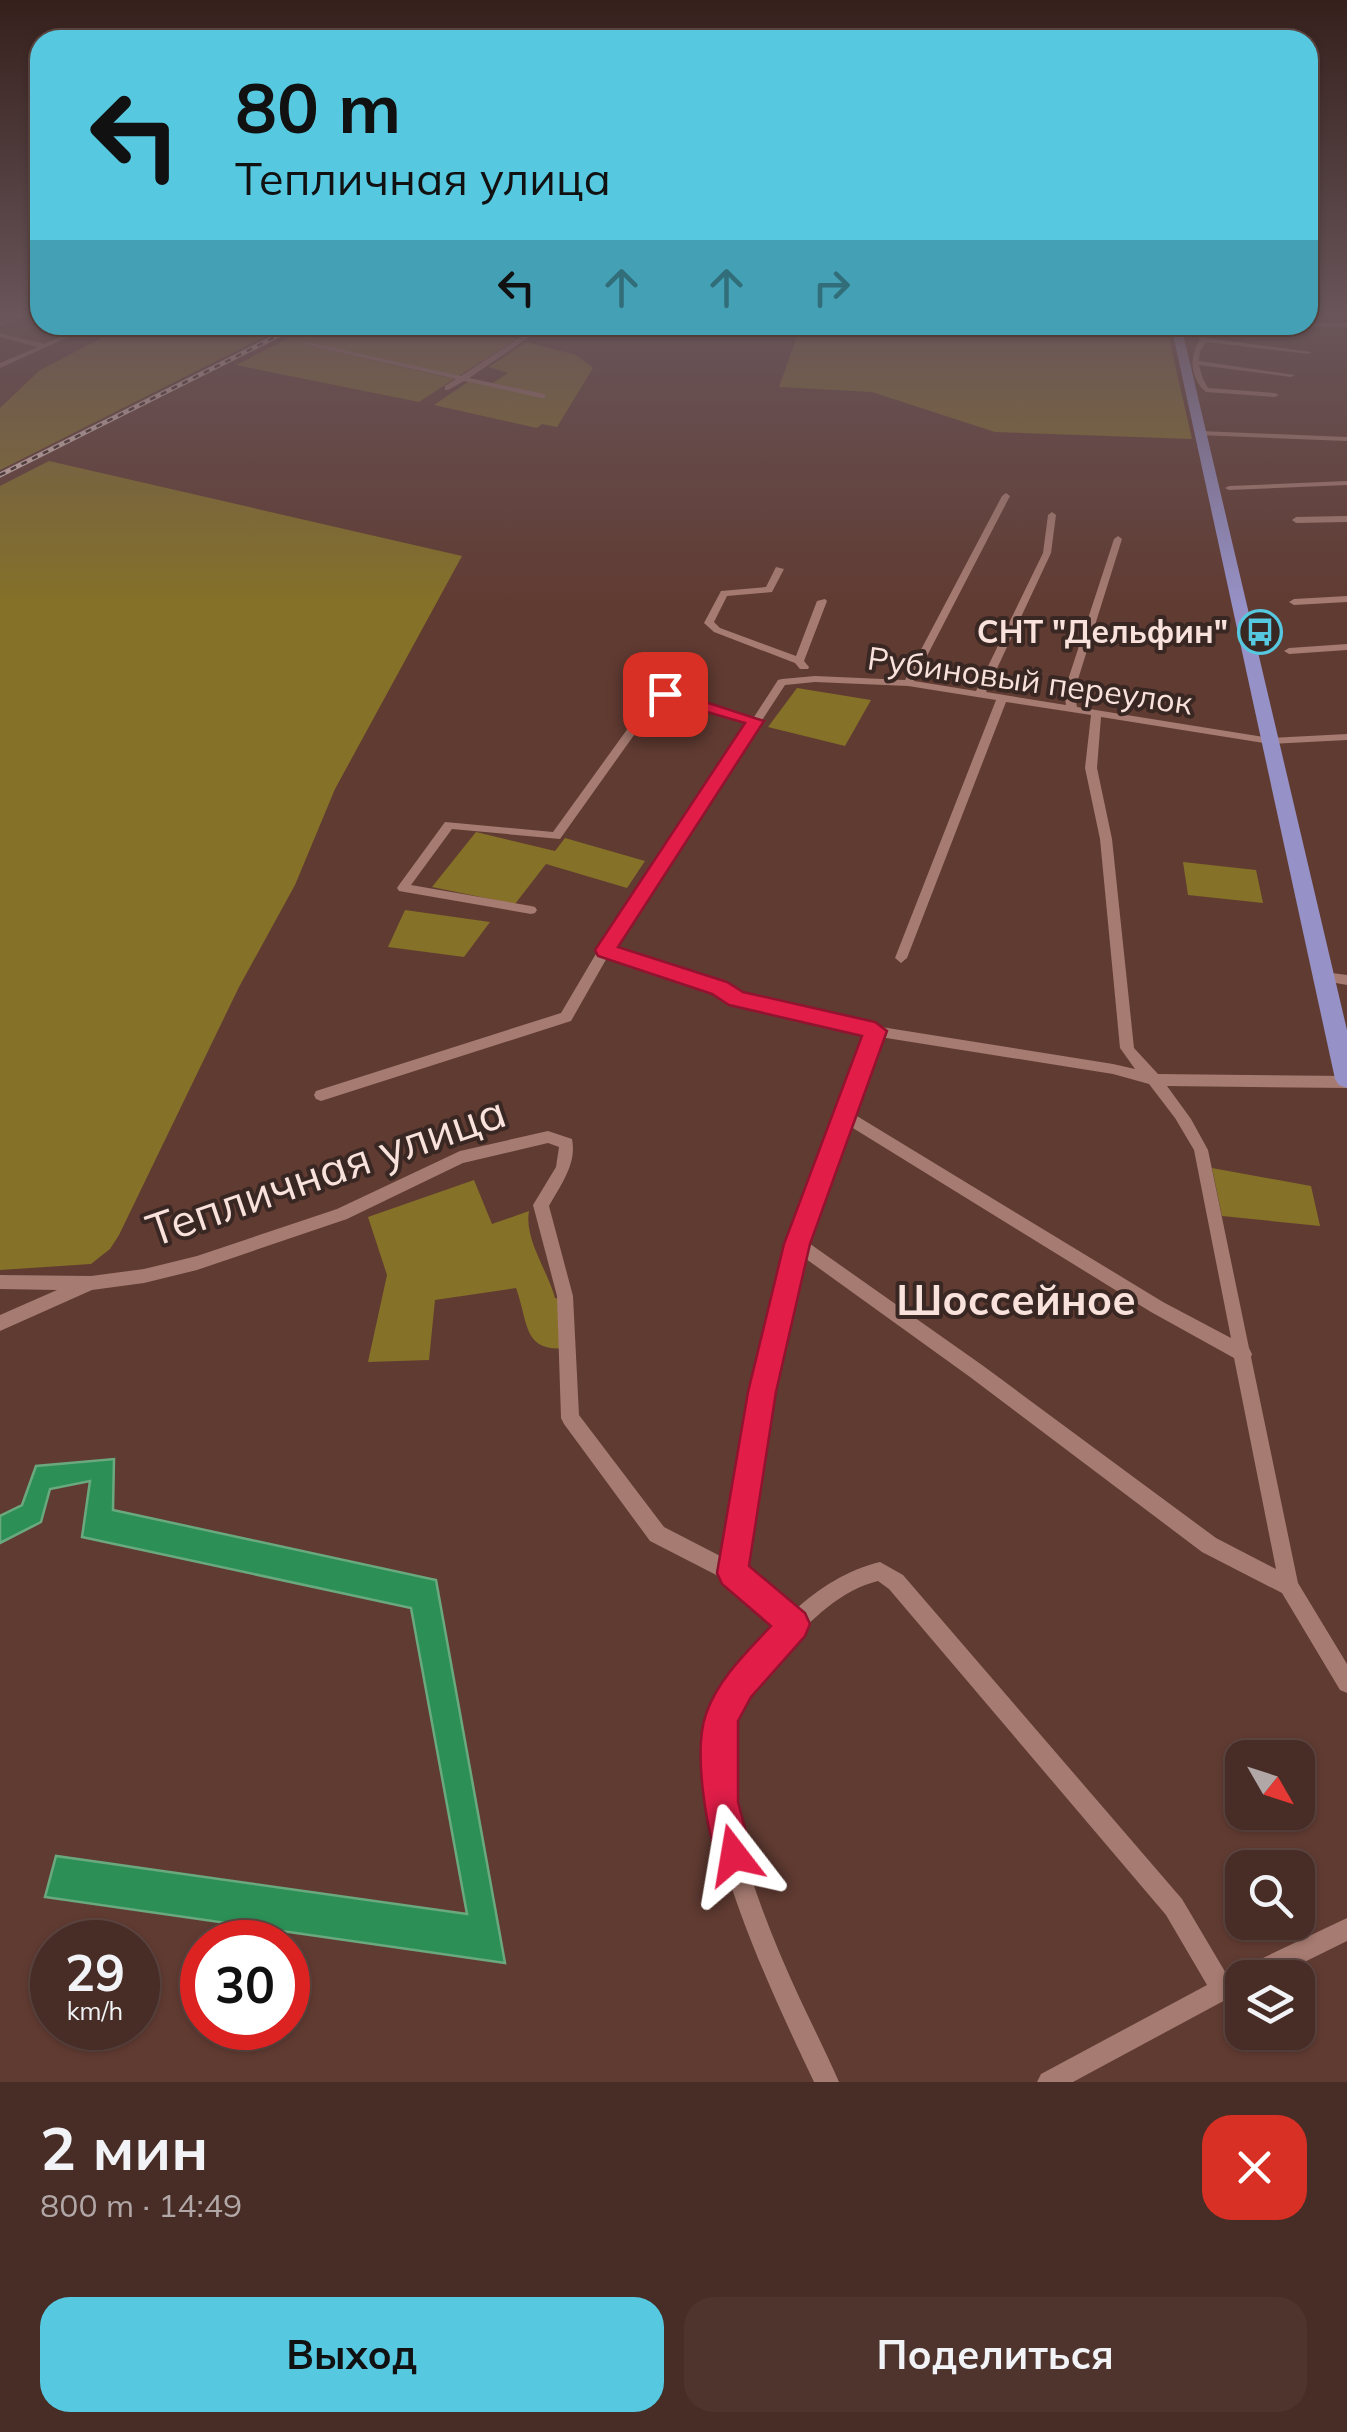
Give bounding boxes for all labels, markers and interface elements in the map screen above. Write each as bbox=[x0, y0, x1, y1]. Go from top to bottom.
text: 80 m bbox=[235, 63, 401, 151]
icon: left bbox=[70, 70, 200, 200]
text: Тепличная улица bbox=[235, 150, 611, 206]
icon: left bbox=[489, 260, 544, 315]
icon: ahead bbox=[594, 260, 649, 315]
icon: ahead bbox=[699, 260, 754, 315]
icon: right bbox=[804, 260, 859, 315]
bus stop icon: СНТ "Дельфин" bbox=[1237, 609, 1283, 655]
place label: СНТ "Дельфин" bbox=[977, 611, 1228, 651]
street label: Рубиновый переулок bbox=[865, 637, 1196, 723]
pin bbox=[623, 652, 708, 737]
icon: arrive bbox=[638, 667, 693, 722]
street label: Тепличная улица bbox=[139, 1082, 513, 1258]
district label: Шоссейное bbox=[896, 1273, 1136, 1326]
north arrow bbox=[1225, 1740, 1315, 1830]
map controls bbox=[1225, 1740, 1315, 2050]
position arrow bbox=[682, 1803, 786, 1907]
button: search bbox=[1225, 1850, 1315, 1940]
speed limit sign: 30 bbox=[180, 1920, 310, 2050]
text: 29 bbox=[65, 1941, 125, 2004]
button: layers bbox=[1225, 1960, 1315, 2050]
text: km/h bbox=[67, 1995, 123, 2026]
text: 2 мин bbox=[40, 2110, 208, 2185]
button: close bbox=[1202, 2115, 1307, 2220]
text: 800 m · 14:49 bbox=[40, 2185, 242, 2225]
button: Выход bbox=[40, 2297, 664, 2412]
button: Поделиться bbox=[684, 2297, 1307, 2412]

